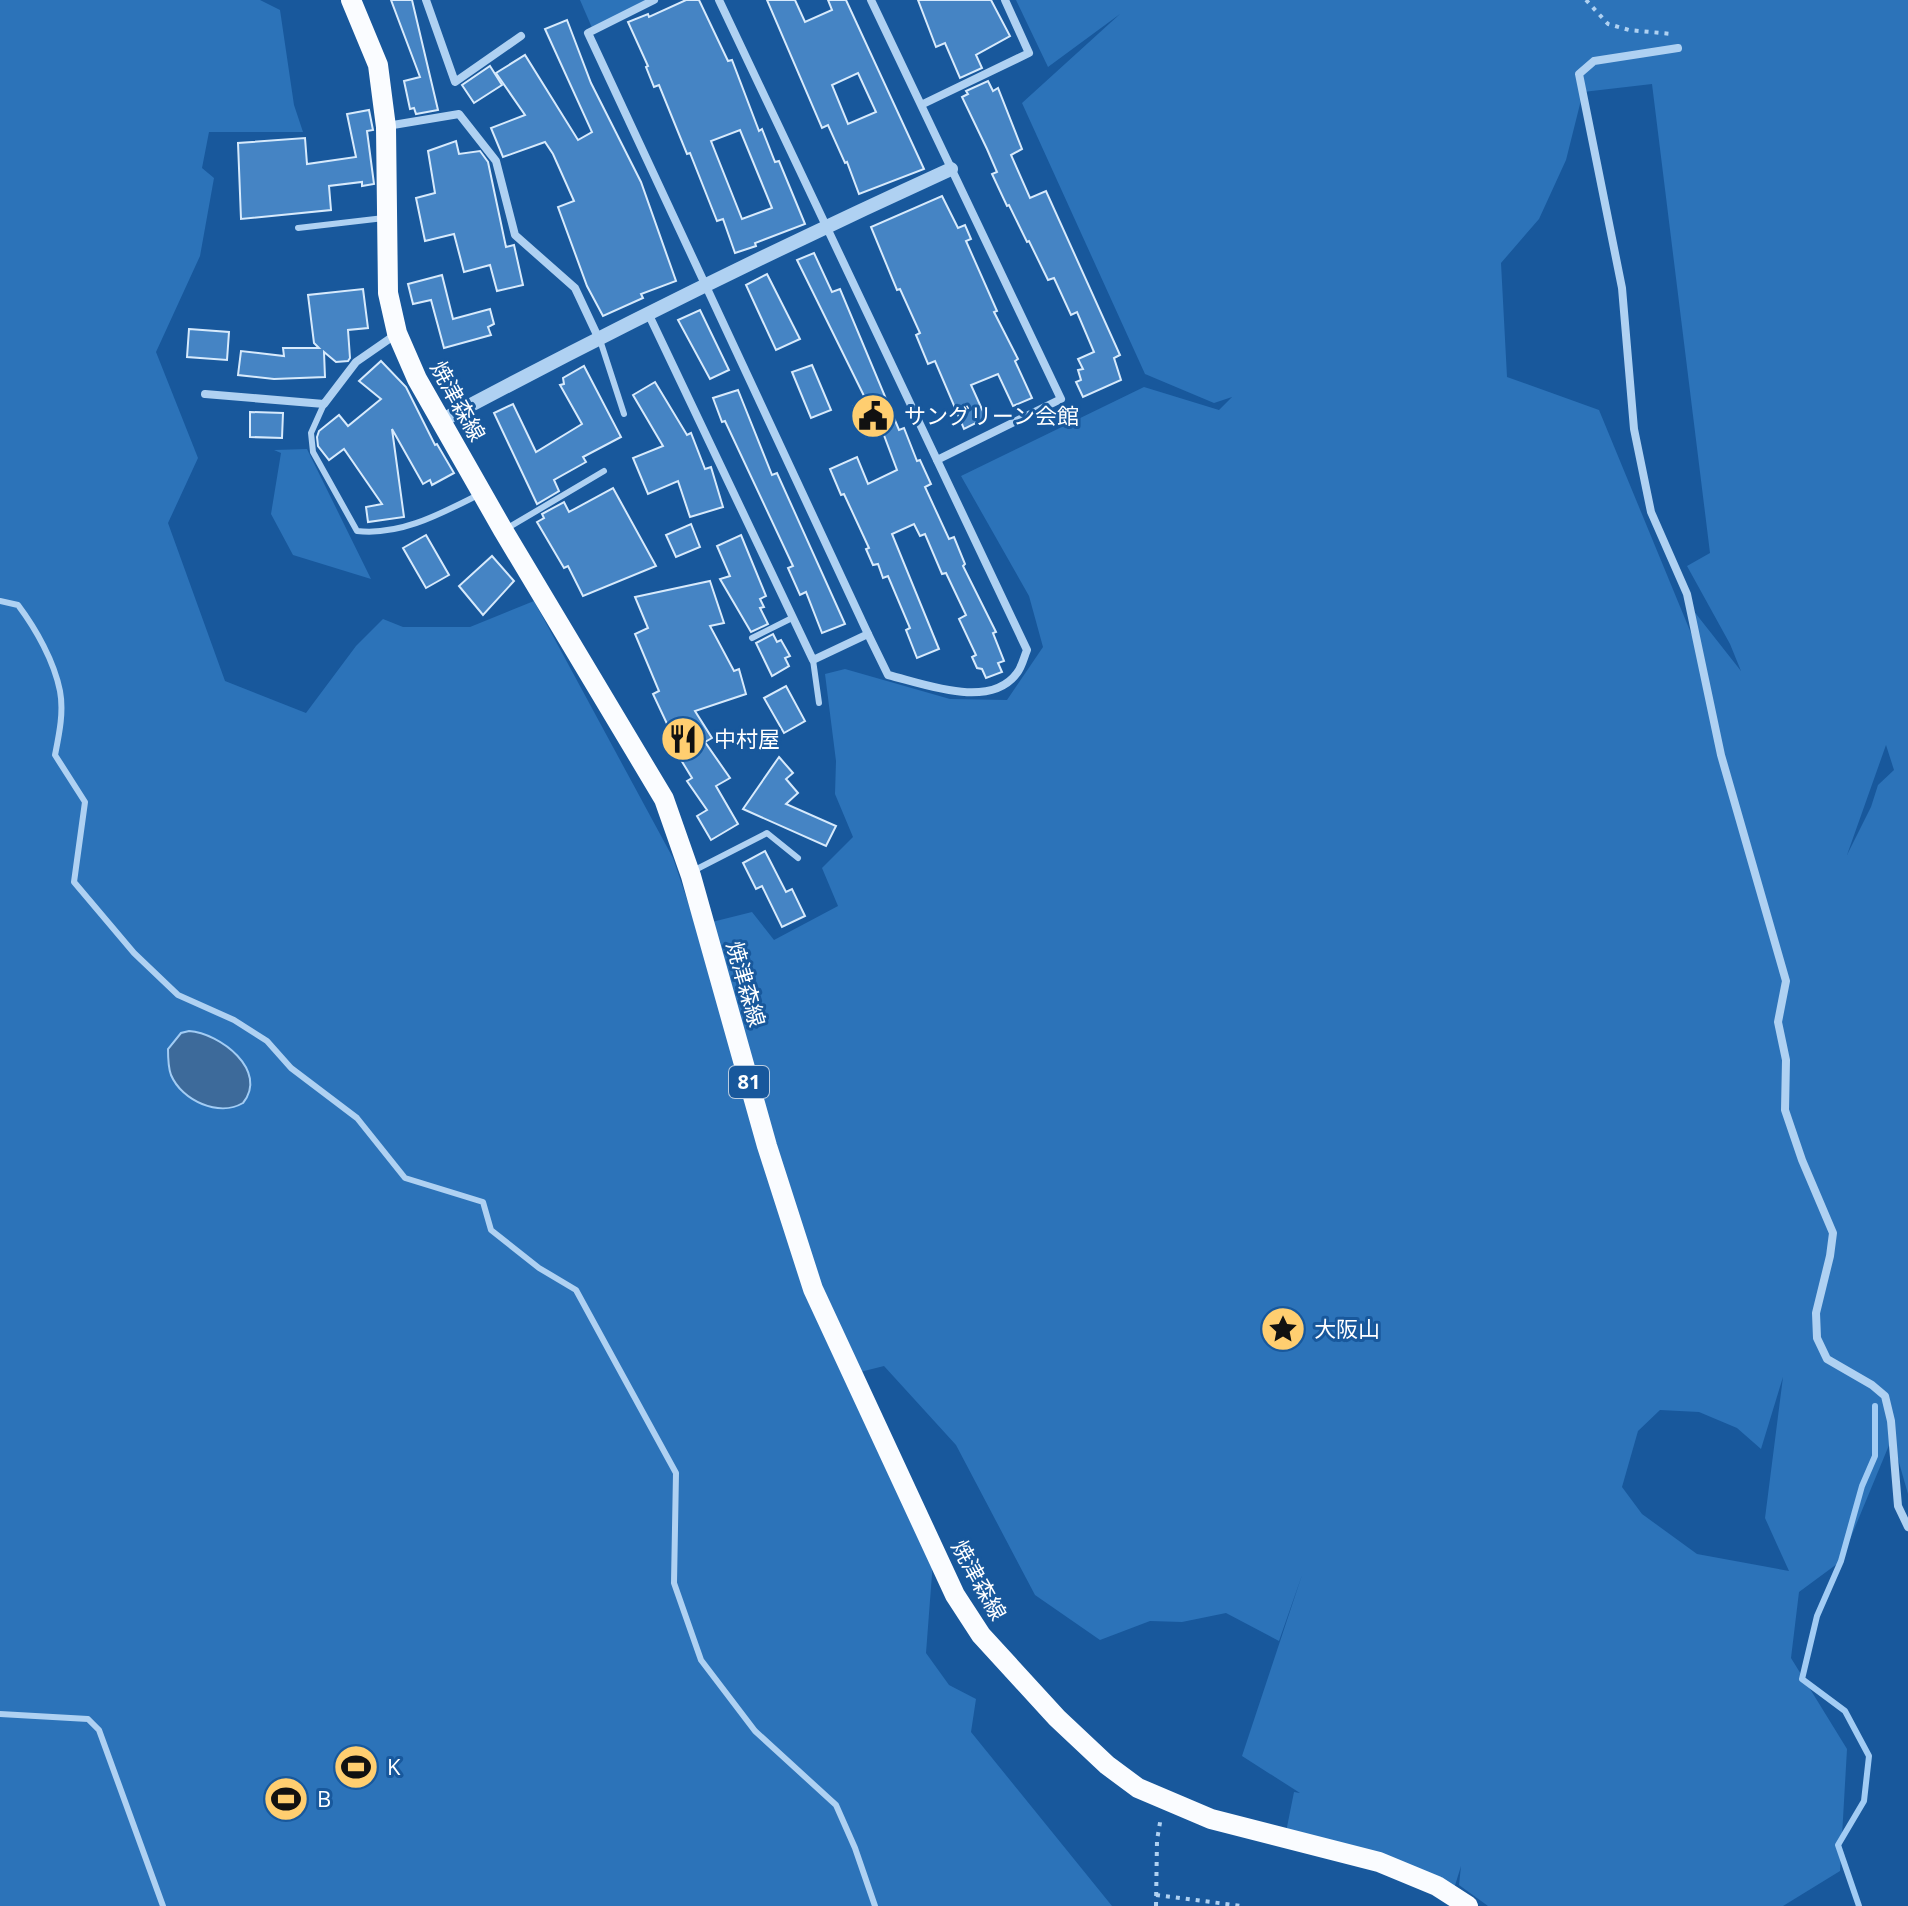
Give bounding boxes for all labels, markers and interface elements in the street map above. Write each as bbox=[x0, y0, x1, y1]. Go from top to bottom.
street label: 焼津森線 bbox=[424, 355, 493, 446]
public building icon: サングリーン会館 bbox=[849, 392, 897, 440]
place label: サングリーン会館 bbox=[904, 400, 1079, 430]
restaurant icon: 中村屋 bbox=[659, 715, 707, 763]
place label: 中村屋 bbox=[714, 723, 780, 753]
street label: 焼津森線 bbox=[720, 937, 774, 1030]
road number: 81 bbox=[729, 1066, 769, 1098]
place icon: 大阪山 bbox=[1259, 1305, 1307, 1353]
place label: 大阪山 bbox=[1314, 1313, 1380, 1343]
street label: 焼津森線 bbox=[945, 1534, 1014, 1625]
sports icon: K bbox=[332, 1743, 380, 1791]
place label: K bbox=[387, 1751, 401, 1781]
sports icon: B bbox=[262, 1775, 310, 1823]
place label: B bbox=[317, 1783, 331, 1813]

